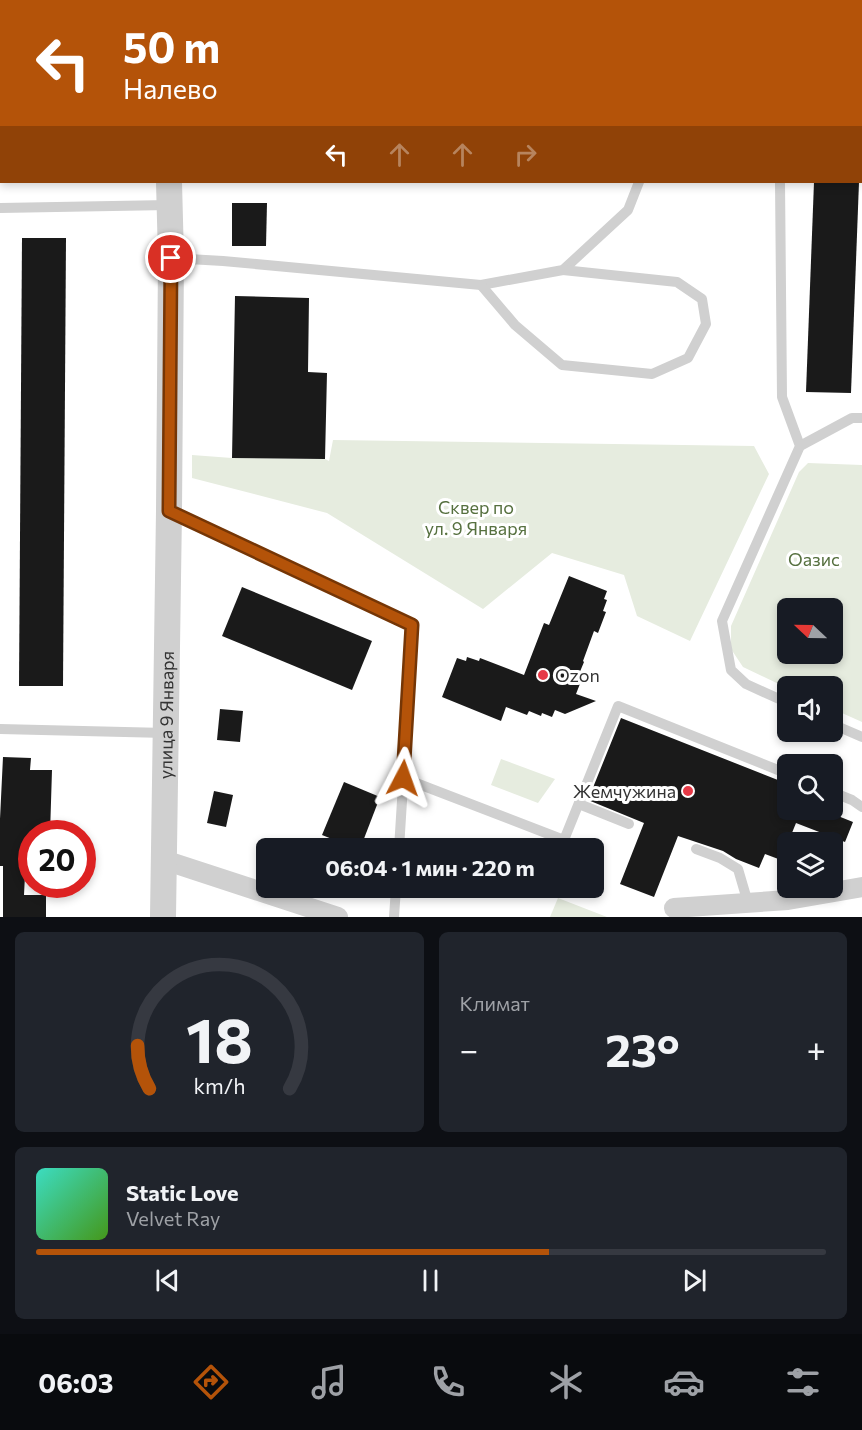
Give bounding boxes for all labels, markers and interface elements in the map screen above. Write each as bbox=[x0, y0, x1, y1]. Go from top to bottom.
text: 50 m bbox=[123, 20, 220, 72]
icon: left bbox=[24, 24, 102, 102]
text: Налево bbox=[123, 72, 218, 105]
icon: left bbox=[320, 138, 353, 171]
icon: ahead bbox=[383, 138, 416, 171]
icon: ahead bbox=[446, 138, 479, 171]
icon: right bbox=[509, 138, 542, 171]
pin bbox=[145, 232, 196, 283]
icon: arrive bbox=[154, 241, 187, 274]
park label: Сквер по ул. 9 Января bbox=[425, 496, 527, 539]
park label: Оазис bbox=[788, 548, 840, 570]
north arrow bbox=[777, 598, 843, 664]
map controls bbox=[777, 598, 843, 898]
street label: улица 9 Января bbox=[154, 651, 178, 779]
place label: Ozon bbox=[555, 664, 600, 686]
marker: Ozon bbox=[536, 668, 550, 682]
button: sound bbox=[777, 676, 843, 742]
position arrow bbox=[371, 746, 435, 810]
button: search bbox=[777, 754, 843, 820]
place label: Жемчужина bbox=[573, 780, 676, 802]
marker: Жемчужина bbox=[681, 784, 695, 798]
speed limit sign: 20 bbox=[18, 820, 96, 898]
button: layers bbox=[777, 832, 843, 898]
text: 06:04 · 1 мин · 220 m bbox=[325, 854, 535, 881]
text: Климат bbox=[460, 991, 530, 1015]
text: 18 bbox=[186, 1000, 253, 1076]
text: 23° bbox=[605, 1021, 680, 1076]
text: − bbox=[460, 1028, 478, 1069]
text: + bbox=[807, 1028, 826, 1069]
text: km/h bbox=[193, 1072, 245, 1098]
text: Static Love bbox=[126, 1179, 239, 1206]
text: Velvet Ray bbox=[126, 1206, 220, 1230]
icon: previous bbox=[151, 1264, 184, 1297]
icon: pause bbox=[414, 1264, 447, 1297]
icon: next bbox=[678, 1264, 711, 1297]
icon: directions bbox=[190, 1361, 232, 1403]
icon: music bbox=[308, 1361, 350, 1403]
icon: phone bbox=[427, 1361, 469, 1403]
icon: climate bbox=[545, 1361, 587, 1403]
icon: car bbox=[663, 1361, 705, 1403]
icon: filters bbox=[782, 1361, 824, 1403]
text: 06:03 bbox=[38, 1366, 113, 1399]

